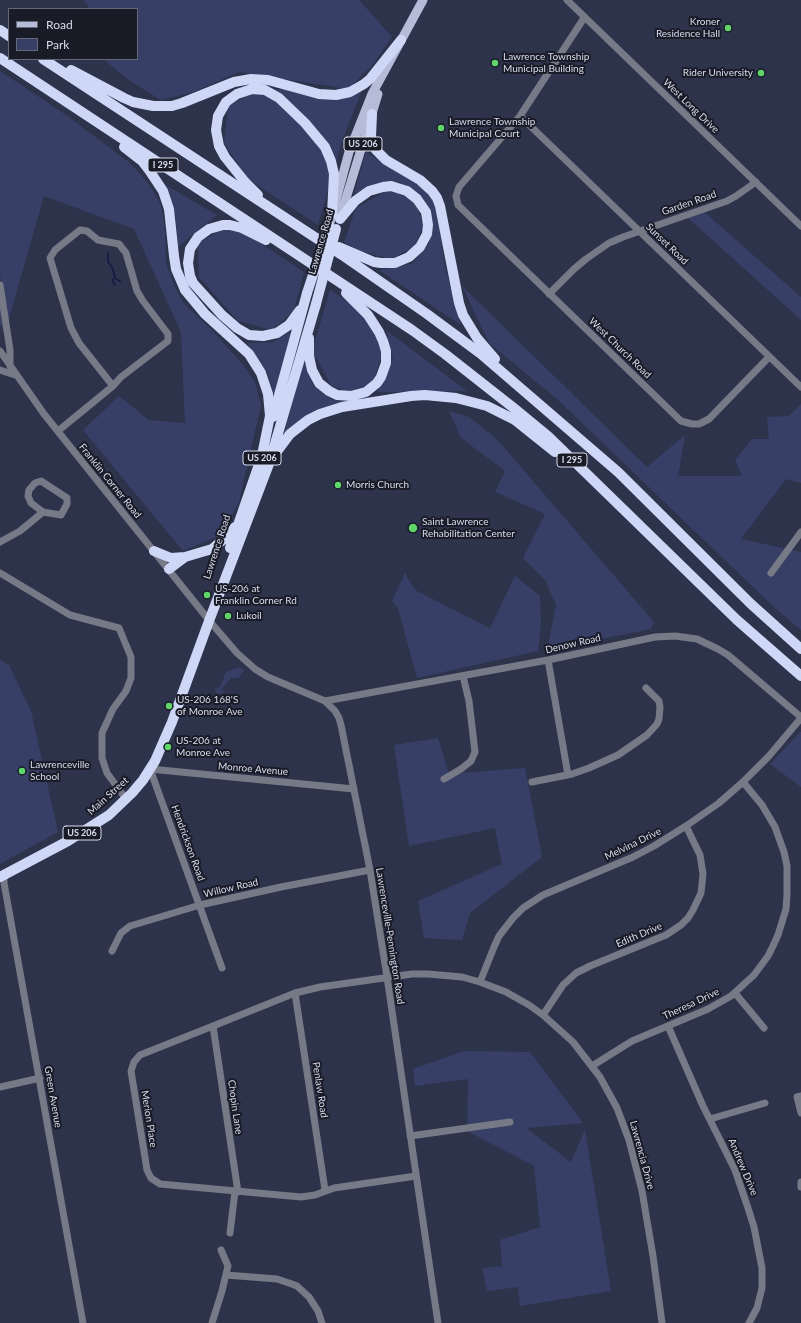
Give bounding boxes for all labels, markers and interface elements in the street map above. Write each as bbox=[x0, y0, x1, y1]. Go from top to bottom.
legend bbox=[8, 8, 138, 60]
place label: Kroner Residence Hall bbox=[656, 16, 720, 40]
text: Road bbox=[46, 17, 73, 32]
marker: Kroner Residence Hall bbox=[723, 23, 733, 33]
text: Park bbox=[46, 37, 69, 52]
place label: Lawrence Township Municipal Building bbox=[503, 51, 589, 74]
marker: Lawrence Township Municipal Building bbox=[490, 58, 500, 68]
place label: Rider University bbox=[683, 67, 753, 79]
marker: Rider University bbox=[756, 68, 766, 78]
street label: West Long Drive bbox=[661, 76, 721, 136]
place label: Lawrence Township Municipal Court bbox=[449, 116, 535, 140]
marker: Lawrence Township Municipal Court bbox=[436, 123, 446, 133]
road number: US 206 bbox=[344, 137, 382, 151]
road number: I 295 bbox=[148, 158, 178, 172]
street label: Garden Road bbox=[660, 188, 718, 218]
street label: Lawrence Road bbox=[306, 208, 336, 276]
street label: Sunset Road bbox=[643, 221, 691, 267]
street label: West Church Road bbox=[586, 315, 654, 381]
street label: Franklin Corner Road bbox=[76, 441, 144, 521]
road number: US 206 bbox=[243, 451, 281, 465]
road number: I 295 bbox=[557, 453, 587, 467]
place label: Morris Church bbox=[346, 479, 409, 491]
marker: Morris Church bbox=[333, 480, 343, 490]
street label: Lawrence Road bbox=[201, 513, 233, 581]
place label: Saint Lawrence Rehabilitation Center bbox=[422, 516, 515, 540]
marker: Saint Lawrence Rehabilitation Center bbox=[407, 522, 419, 534]
place label: US-206 at Franklin Corner Rd bbox=[215, 583, 297, 606]
marker: US-206 at Franklin Corner Rd bbox=[202, 590, 212, 600]
place label: Lukoil bbox=[236, 610, 262, 622]
marker: Lukoil bbox=[223, 611, 233, 621]
street label: Denow Road bbox=[544, 632, 602, 656]
place label: US-206 168'S of Monroe Ave bbox=[177, 694, 243, 718]
marker: US-206 168'S of Monroe Ave bbox=[164, 701, 174, 711]
place label: US-206 at Monroe Ave bbox=[176, 735, 230, 758]
marker: US-206 at Monroe Ave bbox=[163, 742, 173, 752]
place label: Lawrenceville School bbox=[30, 759, 90, 782]
street label: Monroe Avenue bbox=[217, 760, 289, 778]
marker: Lawrenceville School bbox=[17, 766, 27, 776]
street label: Main Street bbox=[85, 774, 131, 818]
street label: Hendrickson Road bbox=[169, 803, 207, 883]
street label: Melvina Drive bbox=[603, 825, 663, 863]
road number: US 206 bbox=[63, 826, 101, 840]
street label: Lawrenceville-Pennington Road bbox=[373, 867, 407, 1005]
street label: Willow Road bbox=[203, 876, 259, 900]
street label: Edith Drive bbox=[614, 920, 664, 950]
street label: Theresa Drive bbox=[661, 986, 721, 1022]
street label: Penlaw Road bbox=[310, 1061, 330, 1119]
street label: Green Avenue bbox=[42, 1065, 64, 1129]
street label: Chopin Lane bbox=[225, 1079, 245, 1135]
street label: Merion Place bbox=[139, 1090, 159, 1148]
street label: Lawrencia Drive bbox=[627, 1119, 657, 1191]
street label: Andrew Drive bbox=[726, 1137, 760, 1197]

